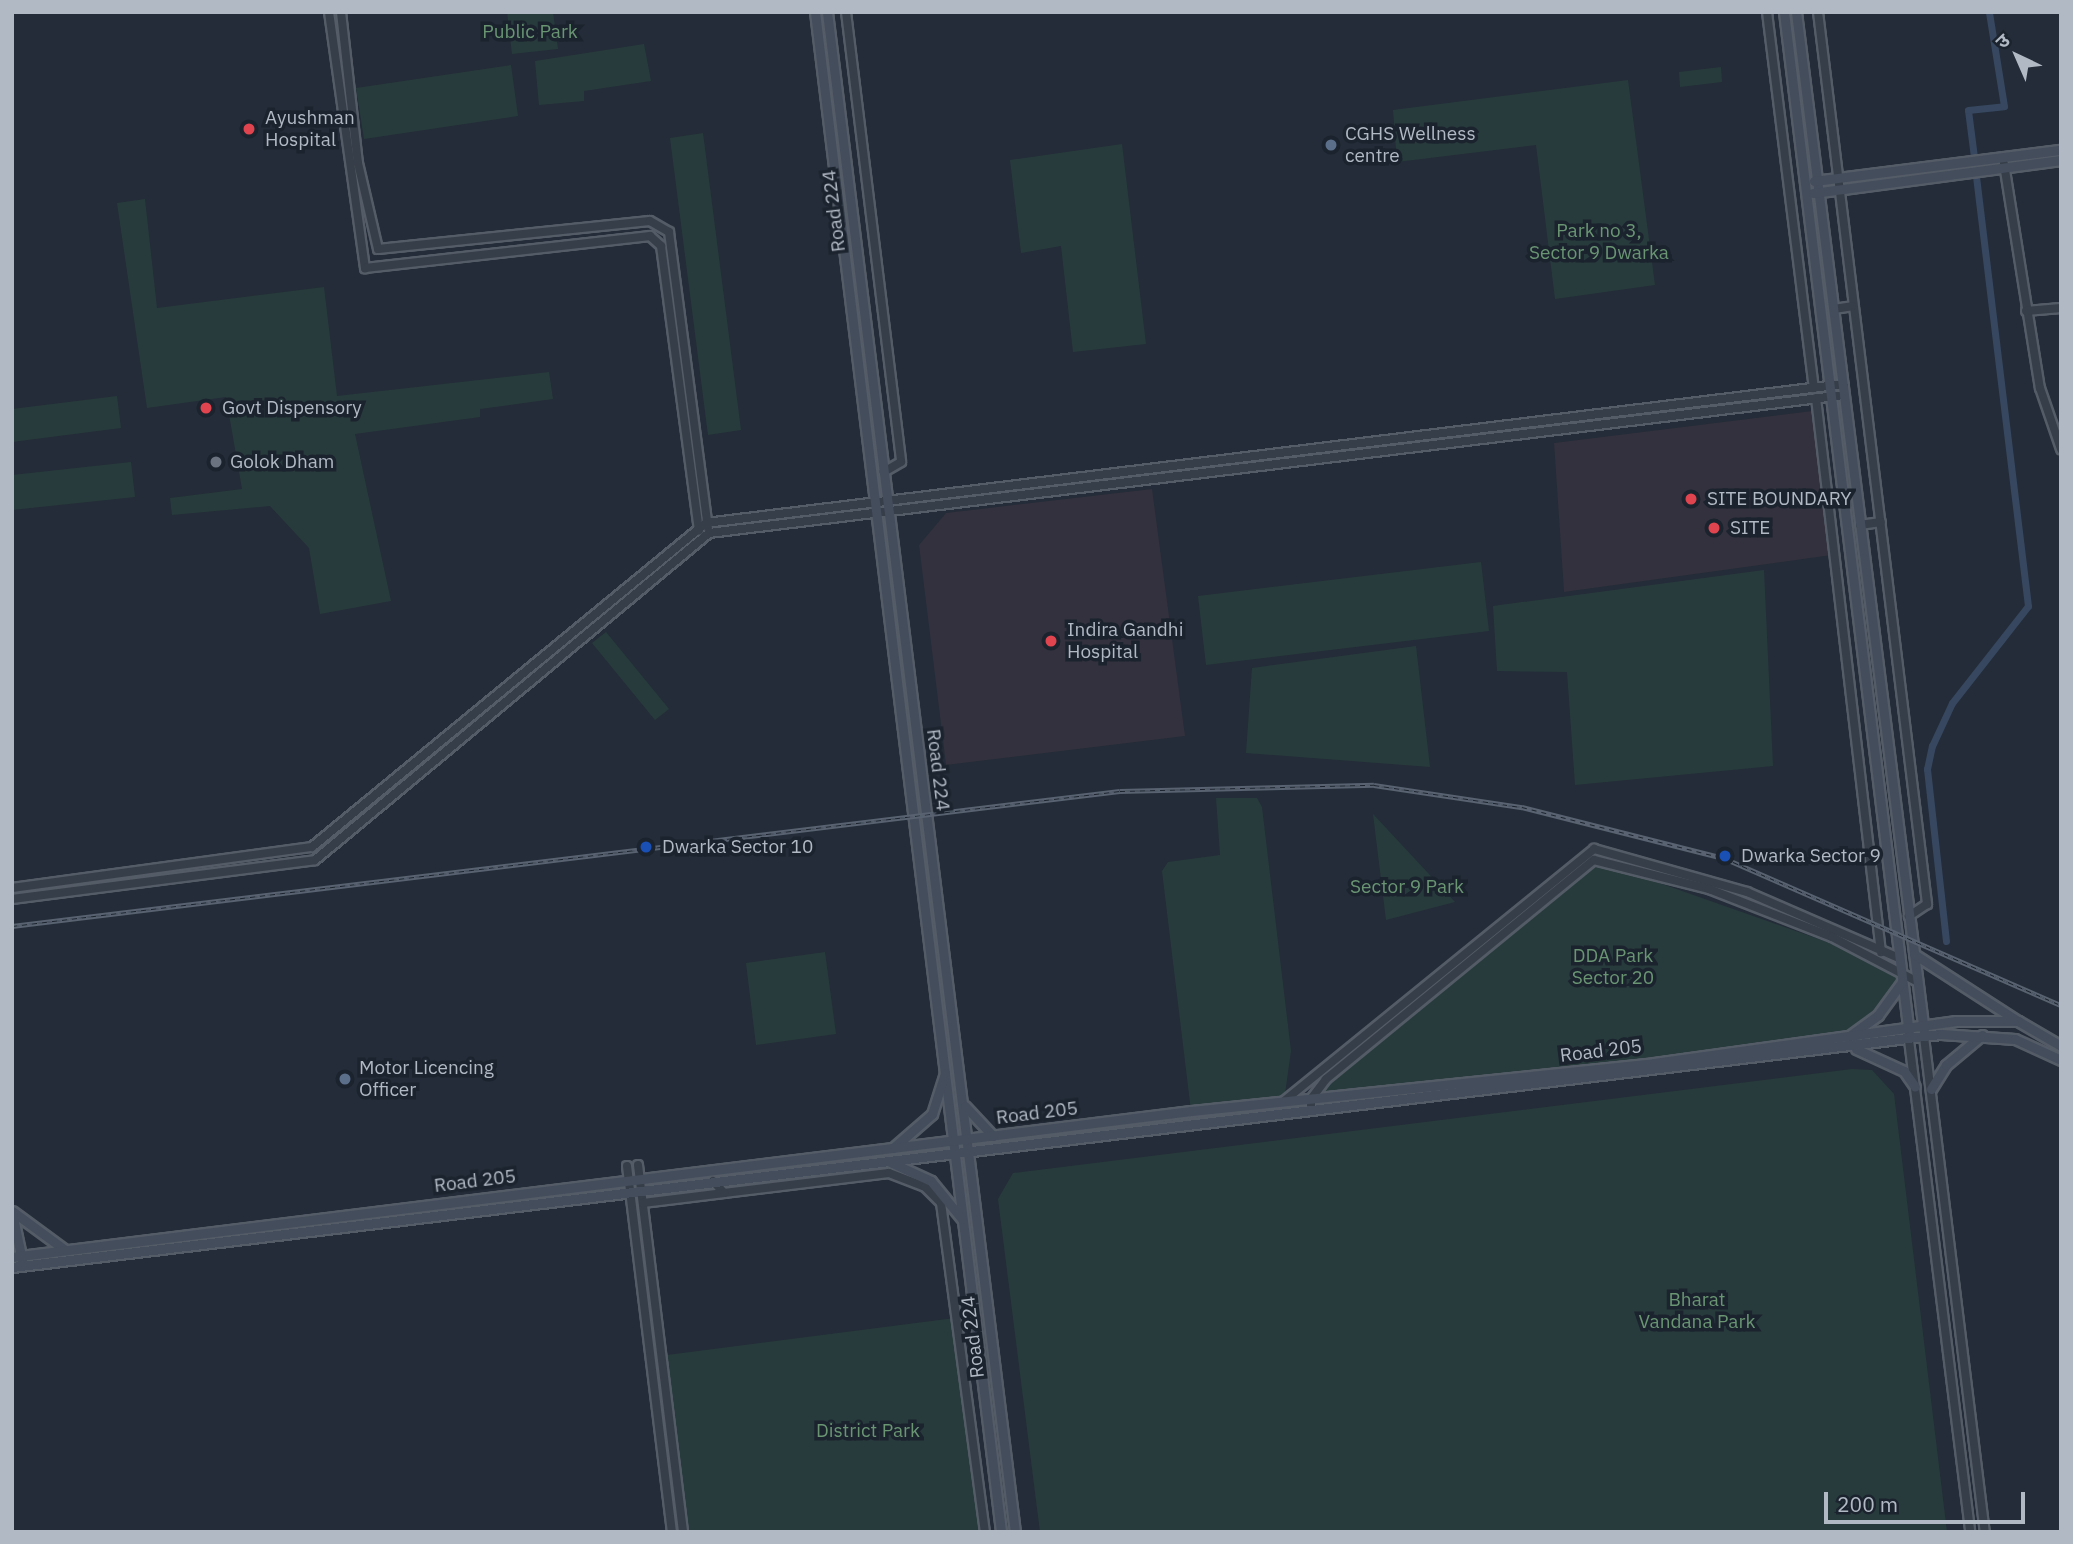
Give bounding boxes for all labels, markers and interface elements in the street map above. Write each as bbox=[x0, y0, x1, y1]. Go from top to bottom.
park label: Public Park bbox=[482, 21, 578, 43]
north arrow bbox=[1982, 21, 2052, 91]
text: उ bbox=[1990, 28, 2015, 53]
place label: Ayushman Hospital bbox=[265, 107, 355, 151]
marker: Ayushman Hospital bbox=[239, 119, 259, 139]
place label: CGHS Wellness centre bbox=[1345, 123, 1476, 167]
marker: CGHS Wellness centre bbox=[1323, 137, 1339, 153]
street label: Road 224 bbox=[818, 169, 850, 253]
park label: Park no 3, Sector 9 Dwarka bbox=[1529, 220, 1669, 264]
place label: Govt Dispensory bbox=[222, 397, 362, 419]
marker: Govt Dispensory bbox=[196, 398, 216, 418]
place label: Golok Dham bbox=[230, 451, 334, 473]
marker: Golok Dham bbox=[208, 454, 224, 470]
place label: SITE BOUNDARY bbox=[1707, 488, 1852, 510]
marker: SITE BOUNDARY bbox=[1681, 489, 1701, 509]
place label: SITE bbox=[1730, 517, 1770, 539]
marker: SITE bbox=[1704, 518, 1724, 538]
place label: Indira Gandhi Hospital bbox=[1067, 619, 1183, 663]
marker: Indira Gandhi Hospital bbox=[1041, 631, 1061, 651]
street label: Road 224 bbox=[922, 728, 954, 812]
place label: Dwarka Sector 10 bbox=[662, 836, 813, 858]
marker: Dwarka Sector 10 bbox=[636, 837, 656, 857]
place label: Dwarka Sector 9 bbox=[1741, 845, 1881, 867]
marker: Dwarka Sector 9 bbox=[1715, 846, 1735, 866]
park label: Sector 9 Park bbox=[1350, 876, 1464, 898]
park label: DDA Park Sector 20 bbox=[1572, 945, 1654, 989]
street label: Road 205 bbox=[1559, 1035, 1643, 1067]
place label: Motor Licencing Officer bbox=[359, 1057, 494, 1101]
marker: Motor Licencing Officer bbox=[337, 1071, 353, 1087]
street label: Road 205 bbox=[995, 1097, 1079, 1129]
street label: Road 205 bbox=[433, 1165, 517, 1197]
park label: Bharat Vandana Park bbox=[1639, 1289, 1755, 1333]
street label: Road 224 bbox=[957, 1295, 989, 1379]
park label: District Park bbox=[816, 1420, 920, 1442]
scale bar bbox=[1828, 1478, 2029, 1522]
text: 200 m bbox=[1837, 1490, 1898, 1518]

